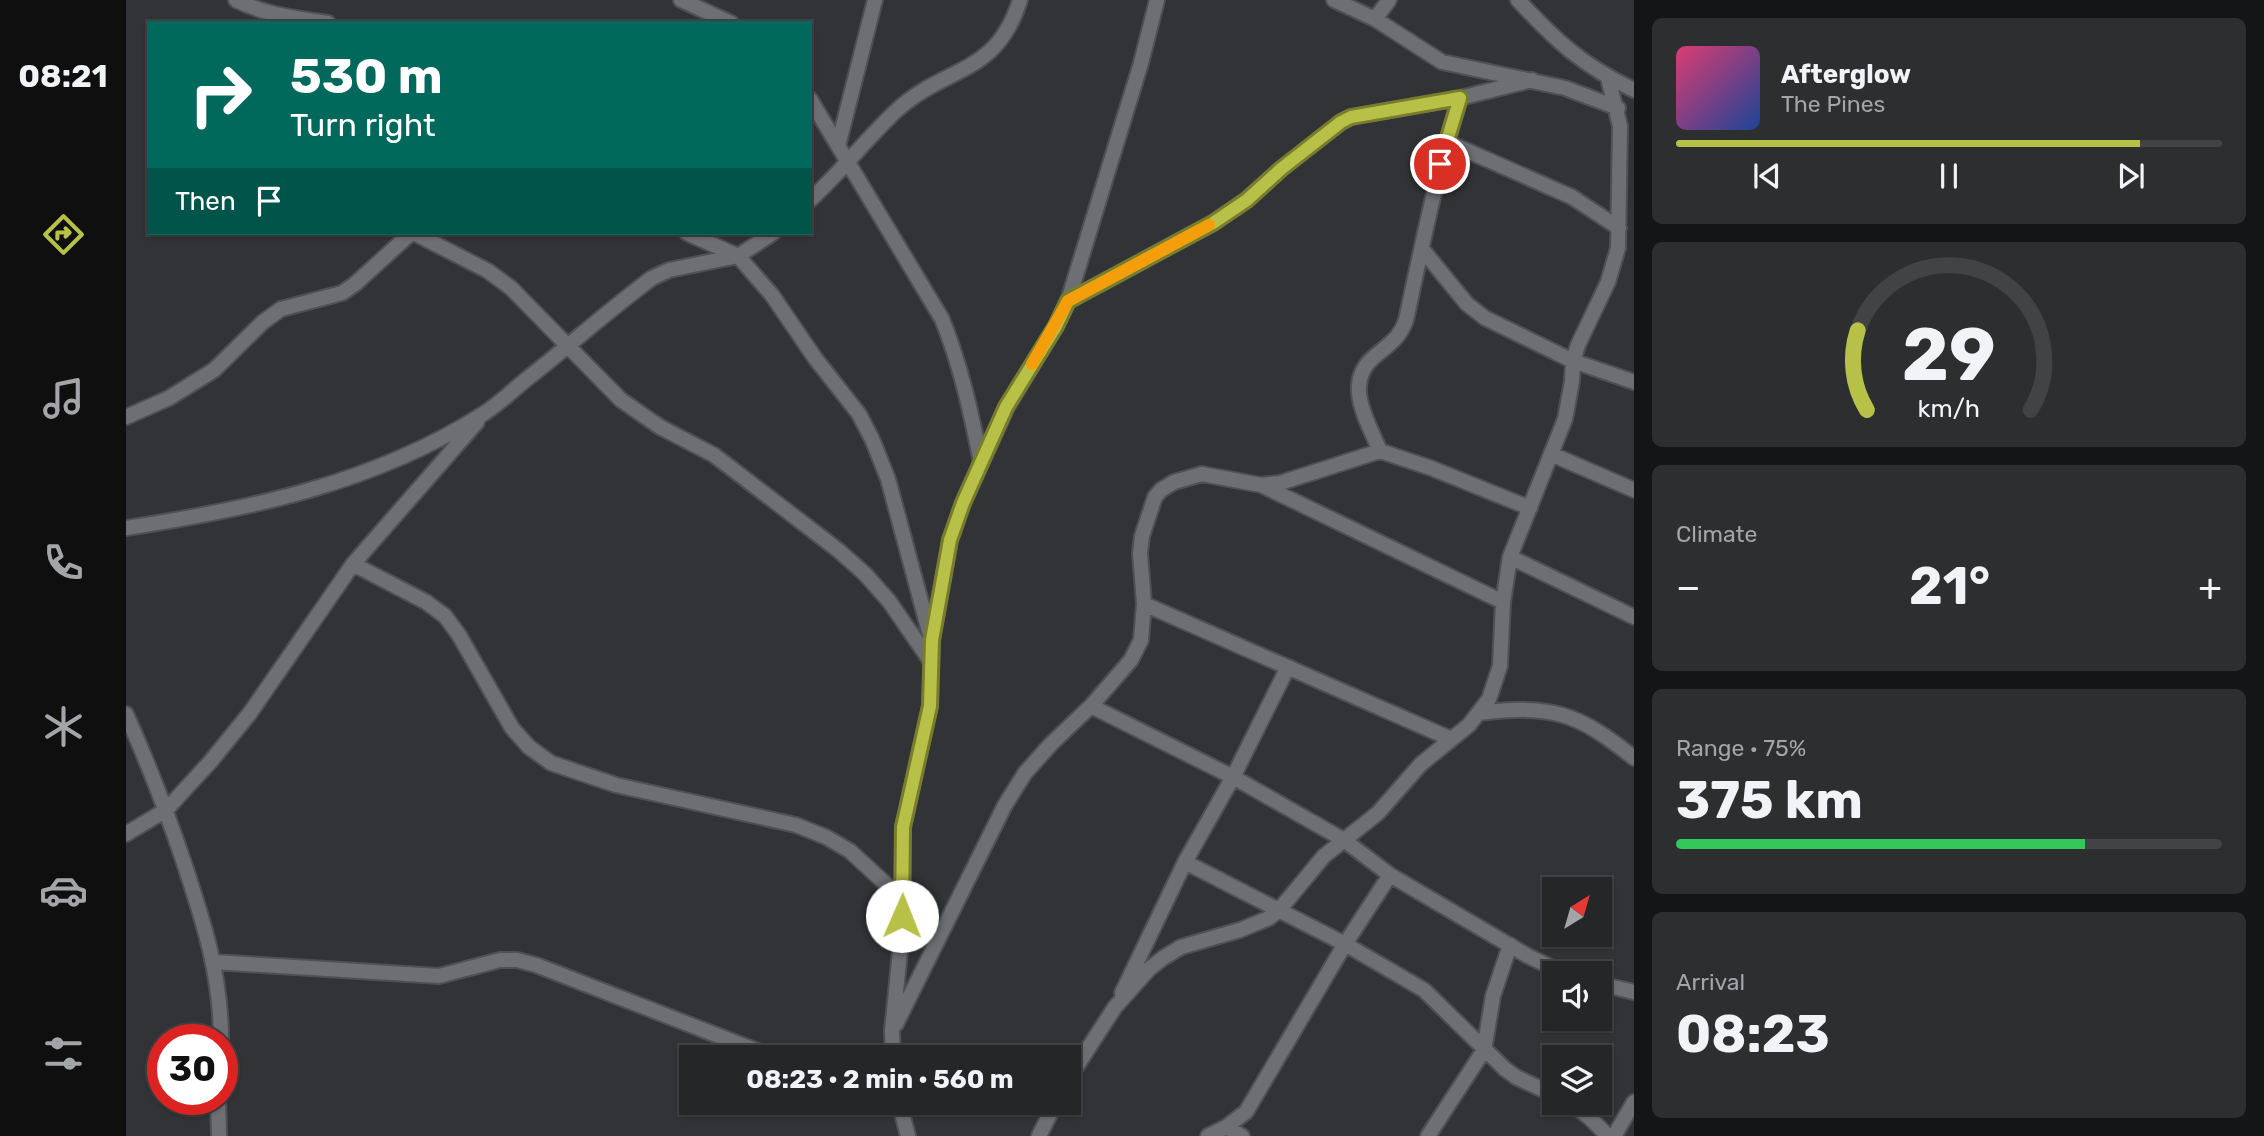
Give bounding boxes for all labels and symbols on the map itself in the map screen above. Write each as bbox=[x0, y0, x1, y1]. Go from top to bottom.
pin bbox=[1410, 134, 1470, 194]
north arrow bbox=[1542, 877, 1612, 947]
position arrow bbox=[865, 879, 939, 953]
speed limit sign: 30 bbox=[147, 1024, 238, 1115]

